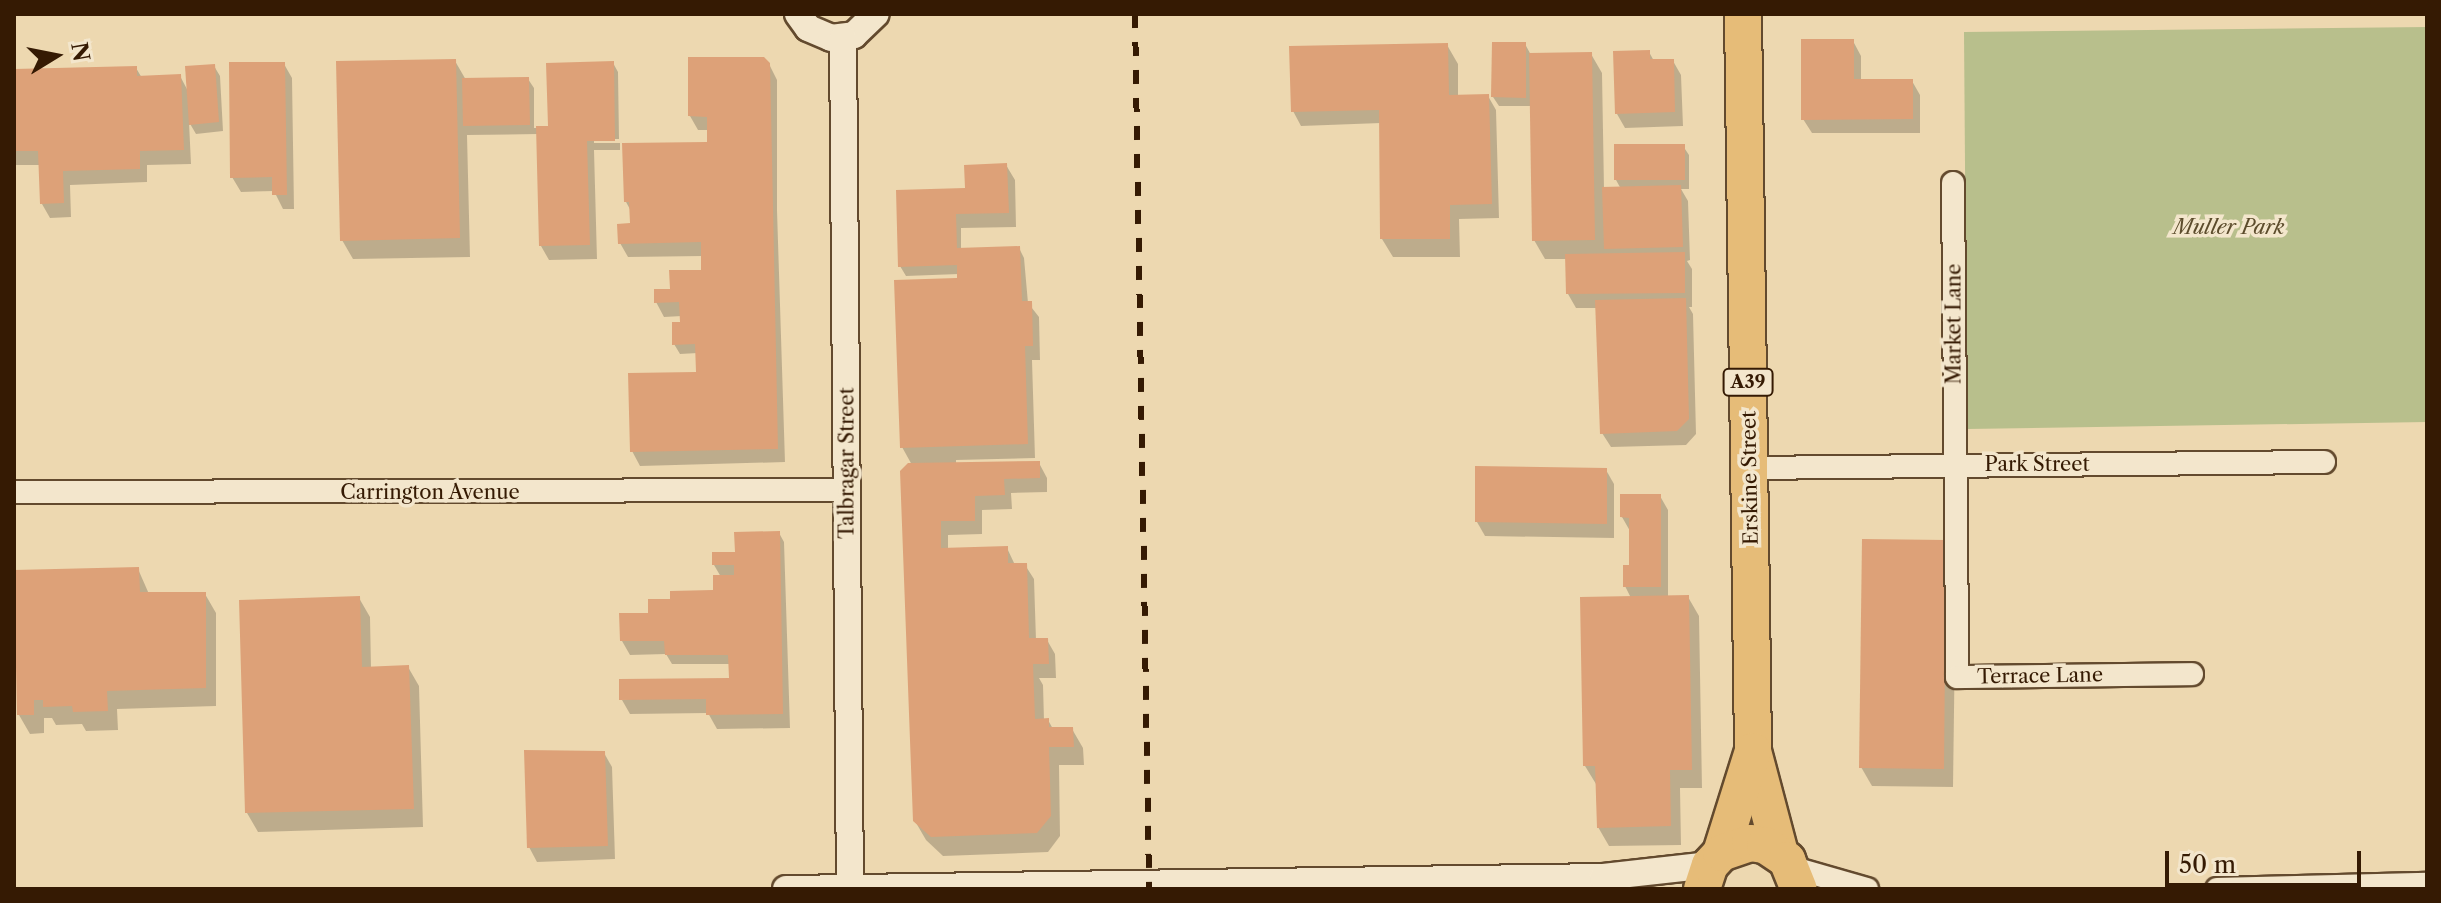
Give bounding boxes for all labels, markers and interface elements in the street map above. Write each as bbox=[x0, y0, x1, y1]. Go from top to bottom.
north arrow bbox=[16, 16, 96, 96]
text: N bbox=[65, 40, 95, 64]
park label: Muller Park bbox=[2173, 215, 2285, 239]
street label: Market Lane bbox=[1942, 264, 1966, 384]
road number: A39 bbox=[1722, 368, 1774, 396]
street label: Talbragar Street bbox=[835, 387, 859, 539]
street label: Erskine Street bbox=[1737, 411, 1763, 545]
street label: Park Street bbox=[1984, 452, 2090, 476]
street label: Carrington Avenue bbox=[340, 480, 520, 504]
street label: Terrace Lane bbox=[1977, 663, 2103, 689]
scale bar bbox=[2169, 835, 2365, 885]
text: 50 m bbox=[2179, 850, 2236, 879]

